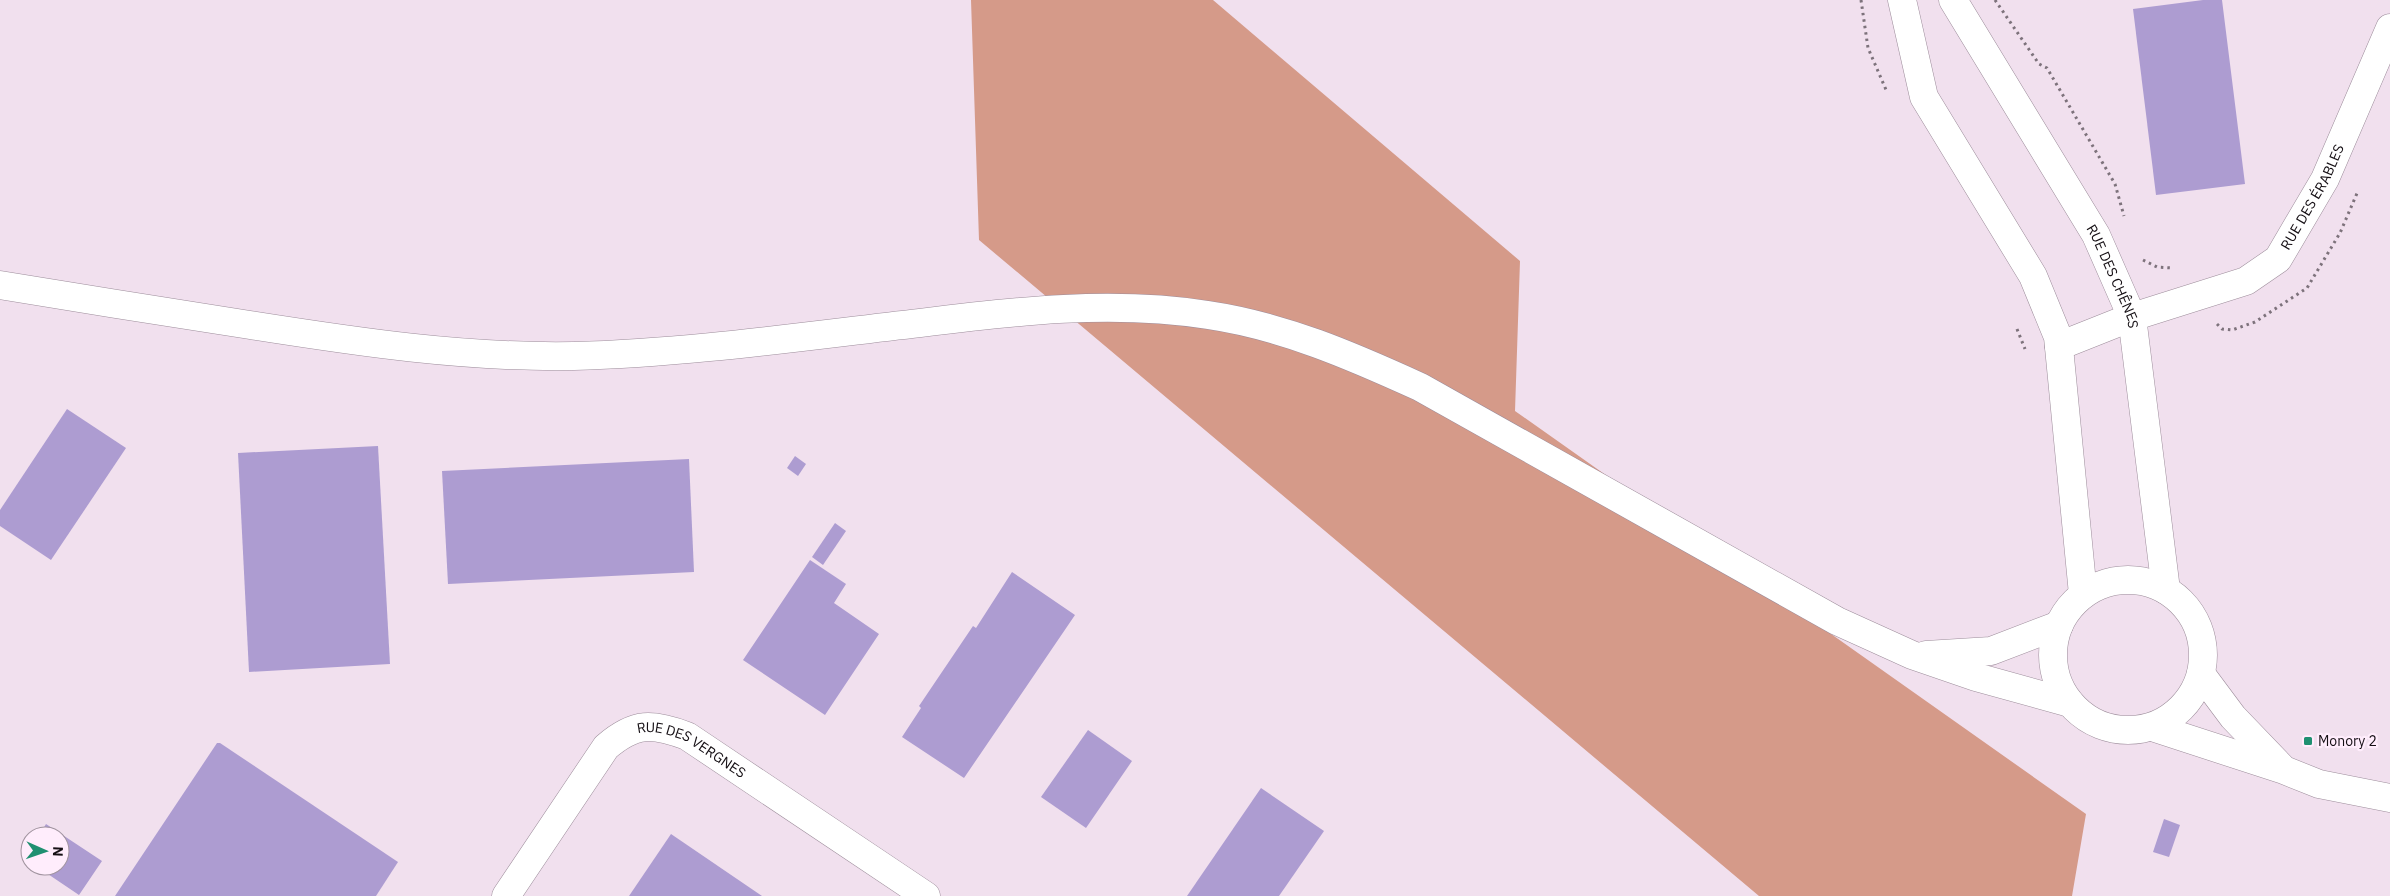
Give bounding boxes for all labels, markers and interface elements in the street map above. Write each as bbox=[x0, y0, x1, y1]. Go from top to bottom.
street label: RUE DES ÉRABLES bbox=[2276, 141, 2348, 253]
street label: RUE DES CHÊNES bbox=[2083, 221, 2142, 329]
street label: RUE DES VERGNES bbox=[636, 718, 749, 782]
place label: Monory 2 bbox=[2318, 732, 2377, 750]
marker: Monory 2 bbox=[2302, 735, 2314, 747]
north arrow bbox=[20, 826, 70, 876]
text: N bbox=[49, 846, 67, 857]

